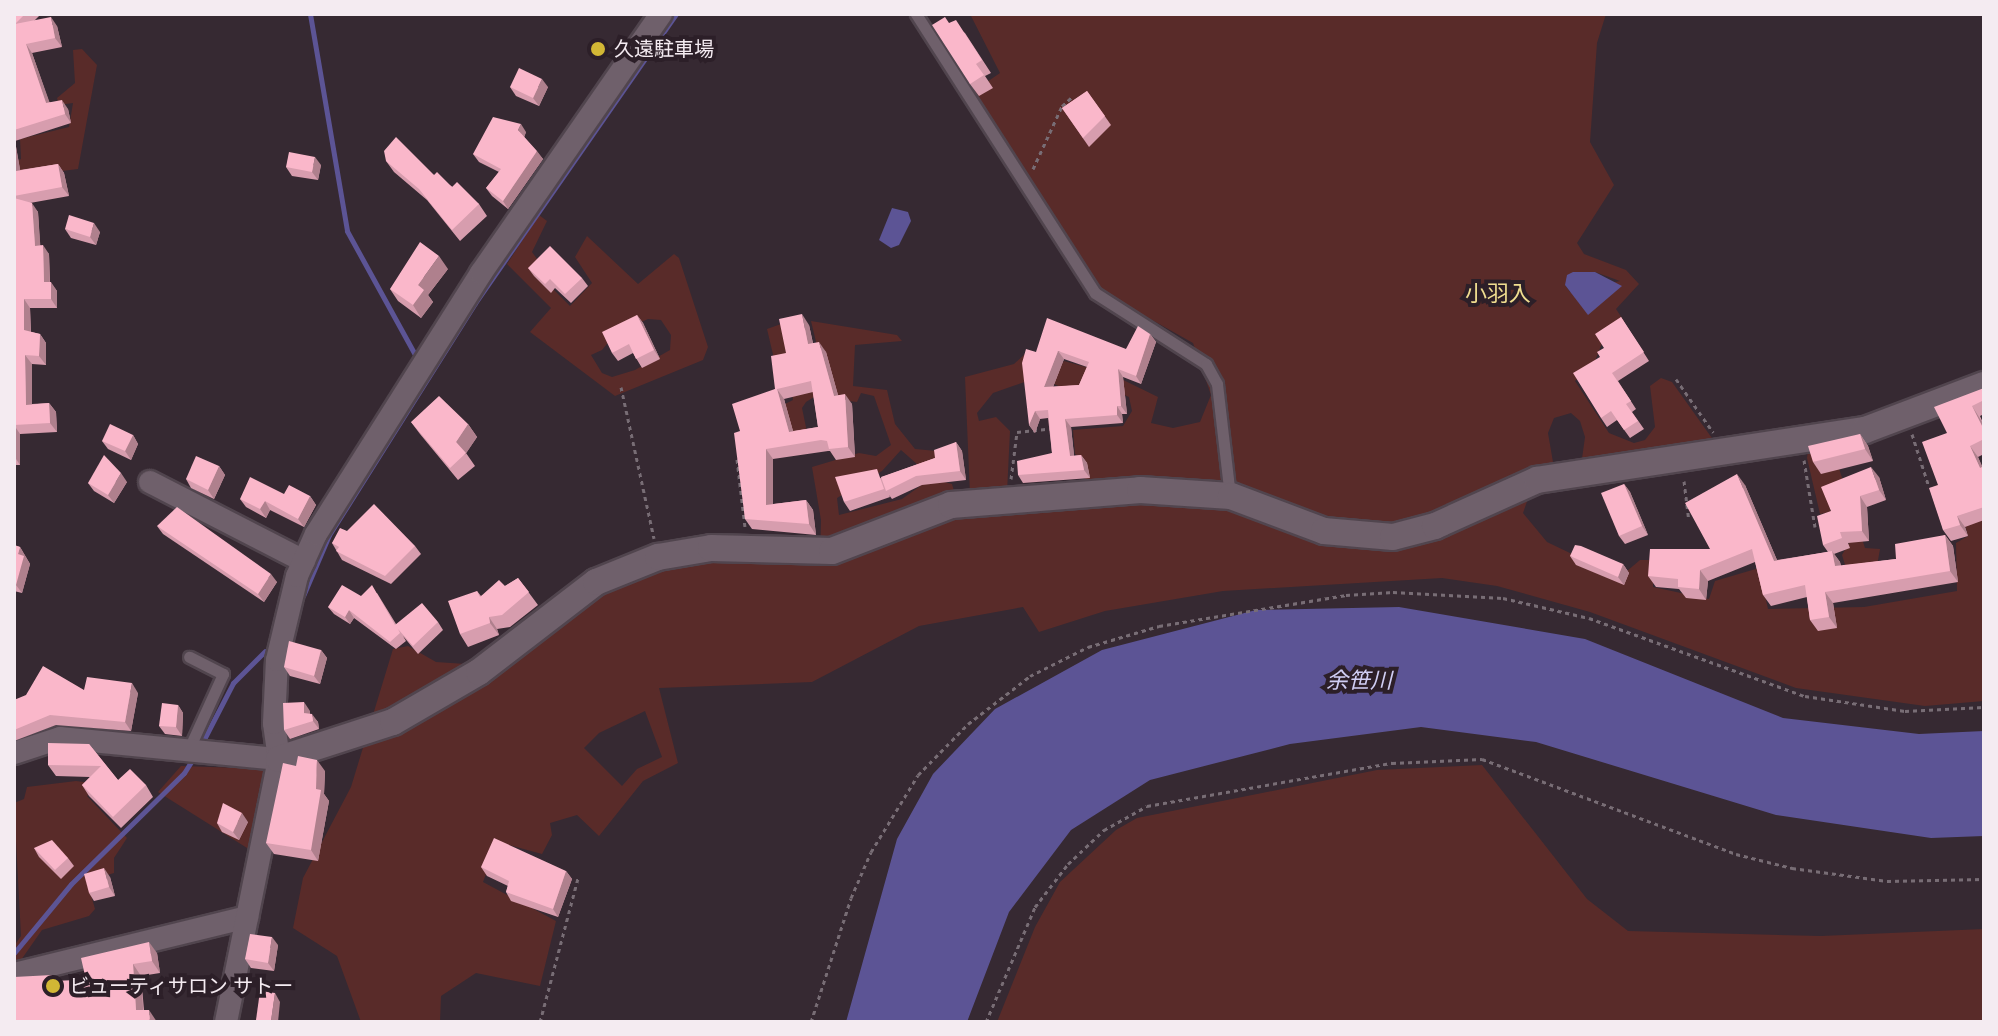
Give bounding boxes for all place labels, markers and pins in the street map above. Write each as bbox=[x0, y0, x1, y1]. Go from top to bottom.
place label: 久遠駐車場 bbox=[614, 37, 714, 61]
marker: 久遠駐車場 bbox=[589, 40, 607, 58]
place label: ビューティサロン サトー bbox=[69, 974, 294, 998]
marker: ビューティサロン サトー bbox=[44, 977, 62, 995]

